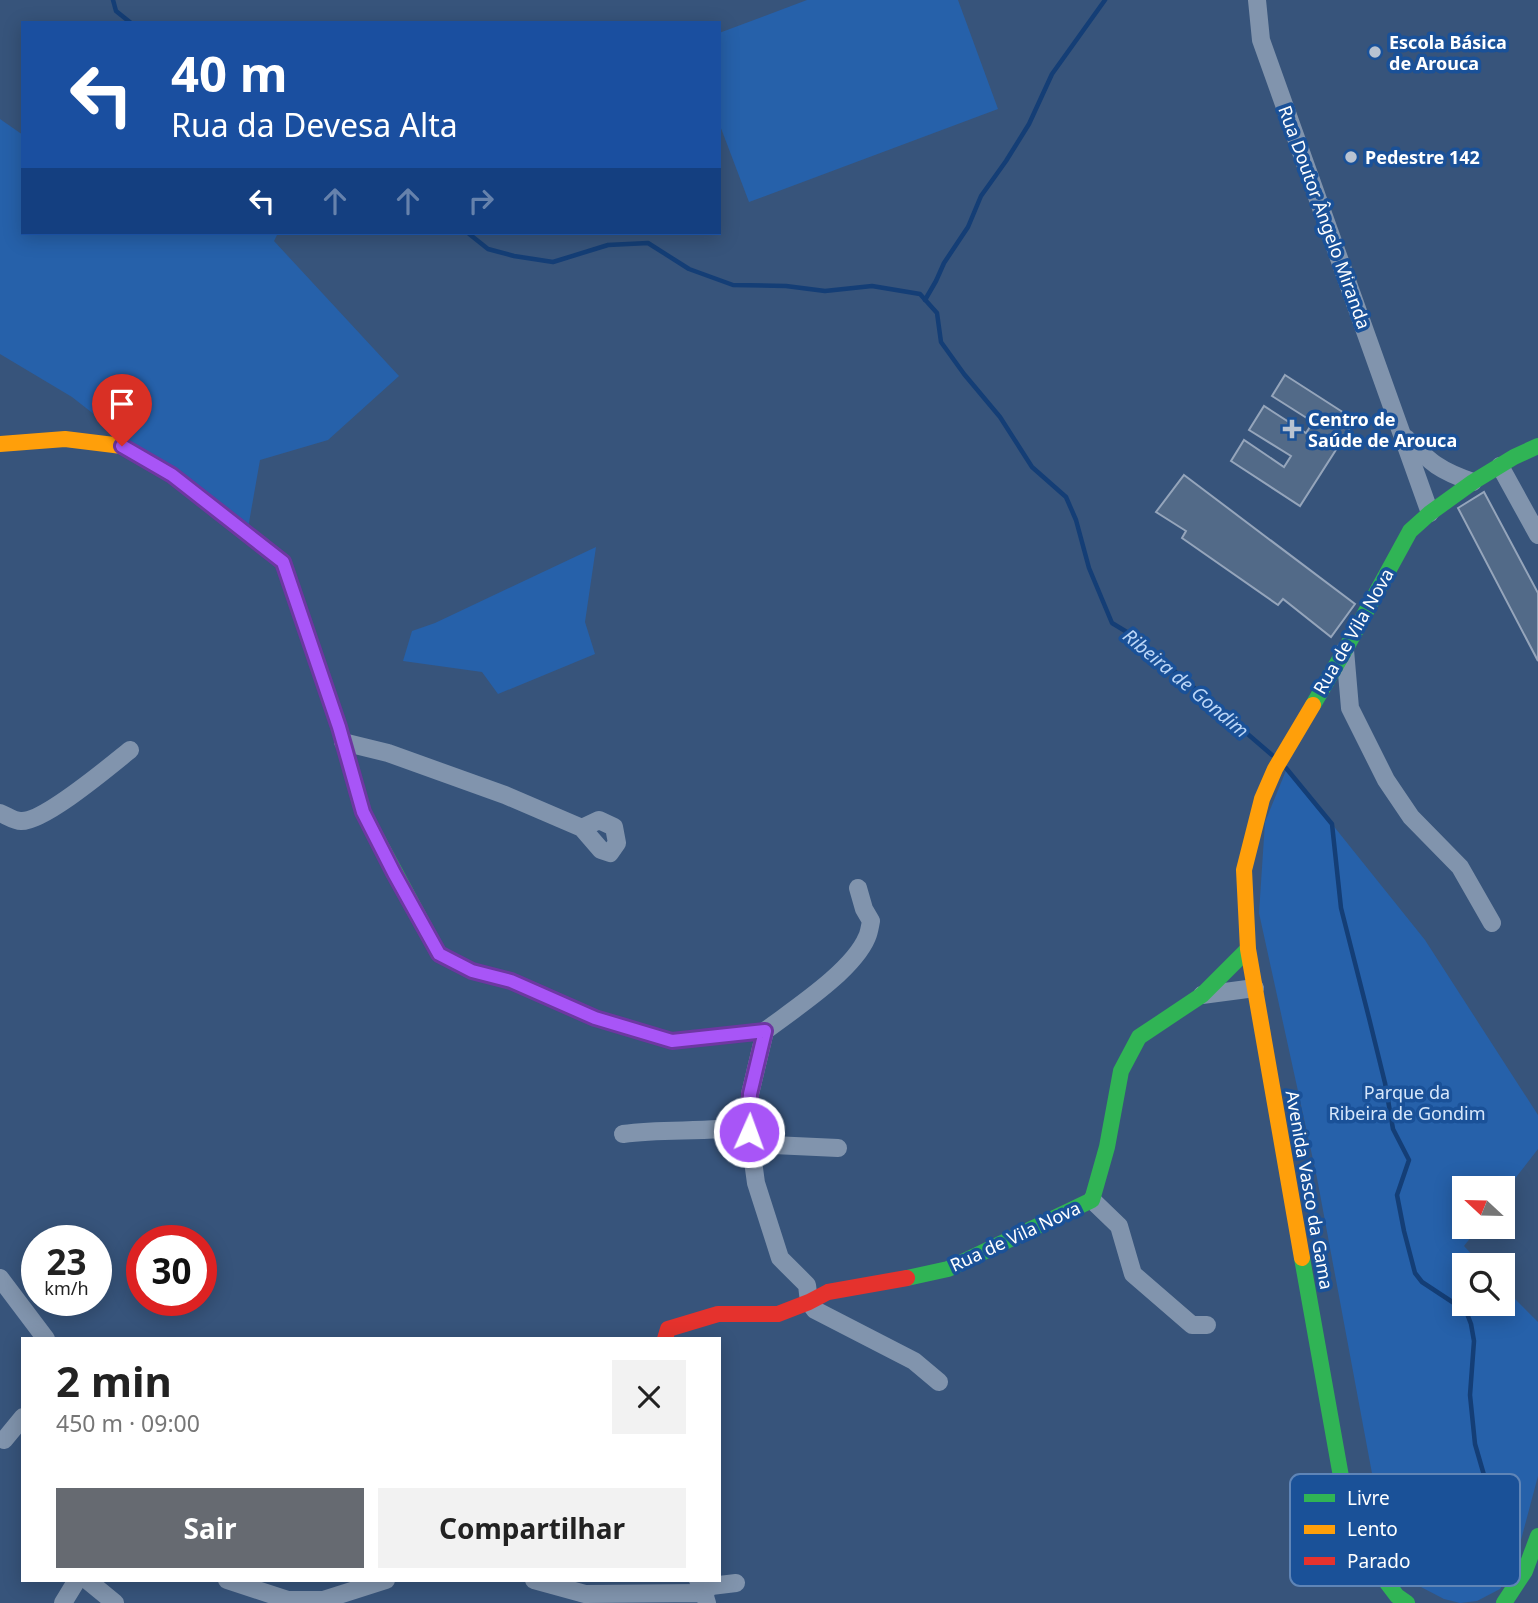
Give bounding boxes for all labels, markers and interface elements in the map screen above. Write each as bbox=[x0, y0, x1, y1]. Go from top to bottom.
place label: Escola Básica de Arouca bbox=[1389, 30, 1507, 75]
text: 40 m bbox=[171, 40, 288, 106]
marker: Escola Básica de Arouca bbox=[1367, 44, 1383, 60]
icon: left bbox=[56, 49, 147, 140]
street label: Rua Doutor Ângelo Miranda bbox=[1273, 102, 1377, 332]
text: Rua da Devesa Alta bbox=[171, 103, 458, 146]
place label: Pedestre 142 bbox=[1365, 145, 1480, 169]
marker: Pedestre 142 bbox=[1343, 149, 1359, 165]
icon: left bbox=[243, 182, 281, 220]
icon: ahead bbox=[316, 182, 354, 220]
icon: ahead bbox=[389, 182, 427, 220]
icon: right bbox=[462, 182, 500, 220]
pin bbox=[92, 374, 152, 446]
icon: arrive bbox=[103, 385, 141, 423]
place label: Centro de Saúde de Arouca bbox=[1308, 407, 1457, 452]
marker: Centro de Saúde de Arouca bbox=[1282, 419, 1302, 439]
street label: Rua de Vila Nova bbox=[1307, 564, 1399, 698]
water label: Ribeira de Gondim bbox=[1118, 623, 1254, 743]
park label: Parque da Ribeira de Gondim bbox=[1328, 1080, 1486, 1125]
street label: Avenida Vasco da Gama bbox=[1281, 1089, 1339, 1291]
position arrow bbox=[712, 1095, 786, 1169]
north arrow bbox=[1452, 1176, 1516, 1239]
map controls bbox=[1452, 1176, 1515, 1316]
street label: Rua de Vila Nova bbox=[946, 1195, 1084, 1277]
speed limit sign: 30 bbox=[126, 1225, 217, 1316]
text: 23 bbox=[46, 1238, 87, 1285]
button: search bbox=[1452, 1253, 1515, 1316]
text: km/h bbox=[44, 1276, 89, 1300]
text: 2 min bbox=[56, 1352, 172, 1409]
button: close bbox=[612, 1360, 686, 1434]
text: 450 m · 09:00 bbox=[56, 1407, 200, 1439]
legend bbox=[1290, 1474, 1520, 1586]
text: Livre bbox=[1347, 1485, 1390, 1511]
button: Sair bbox=[56, 1488, 364, 1568]
button: Compartilhar bbox=[378, 1488, 686, 1568]
text: Lento bbox=[1347, 1516, 1398, 1542]
text: Parado bbox=[1347, 1548, 1410, 1574]

